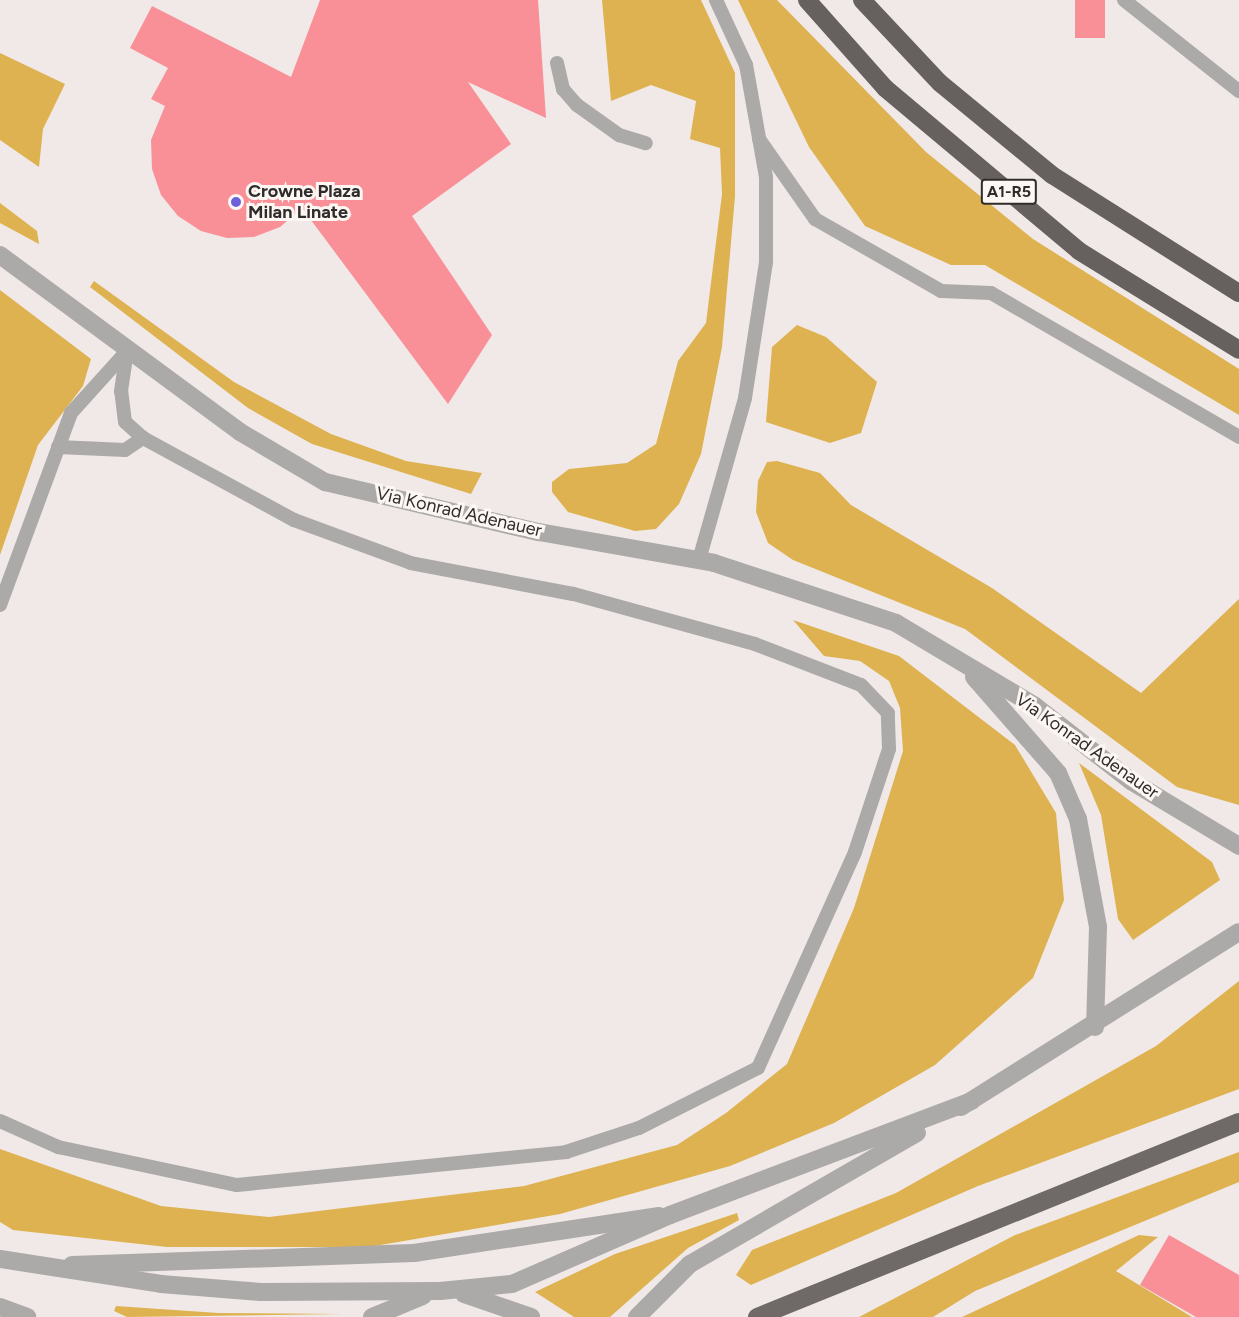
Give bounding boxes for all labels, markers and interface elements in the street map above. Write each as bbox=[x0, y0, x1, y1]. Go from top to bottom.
road number: A1-R5 bbox=[980, 179, 1038, 205]
place label: Crowne Plaza Milan Linate bbox=[248, 181, 360, 224]
marker: Crowne Plaza Milan Linate bbox=[229, 195, 243, 209]
street label: Via Konrad Adenauer bbox=[374, 482, 544, 542]
street label: Via Konrad Adenauer bbox=[1011, 689, 1163, 803]

